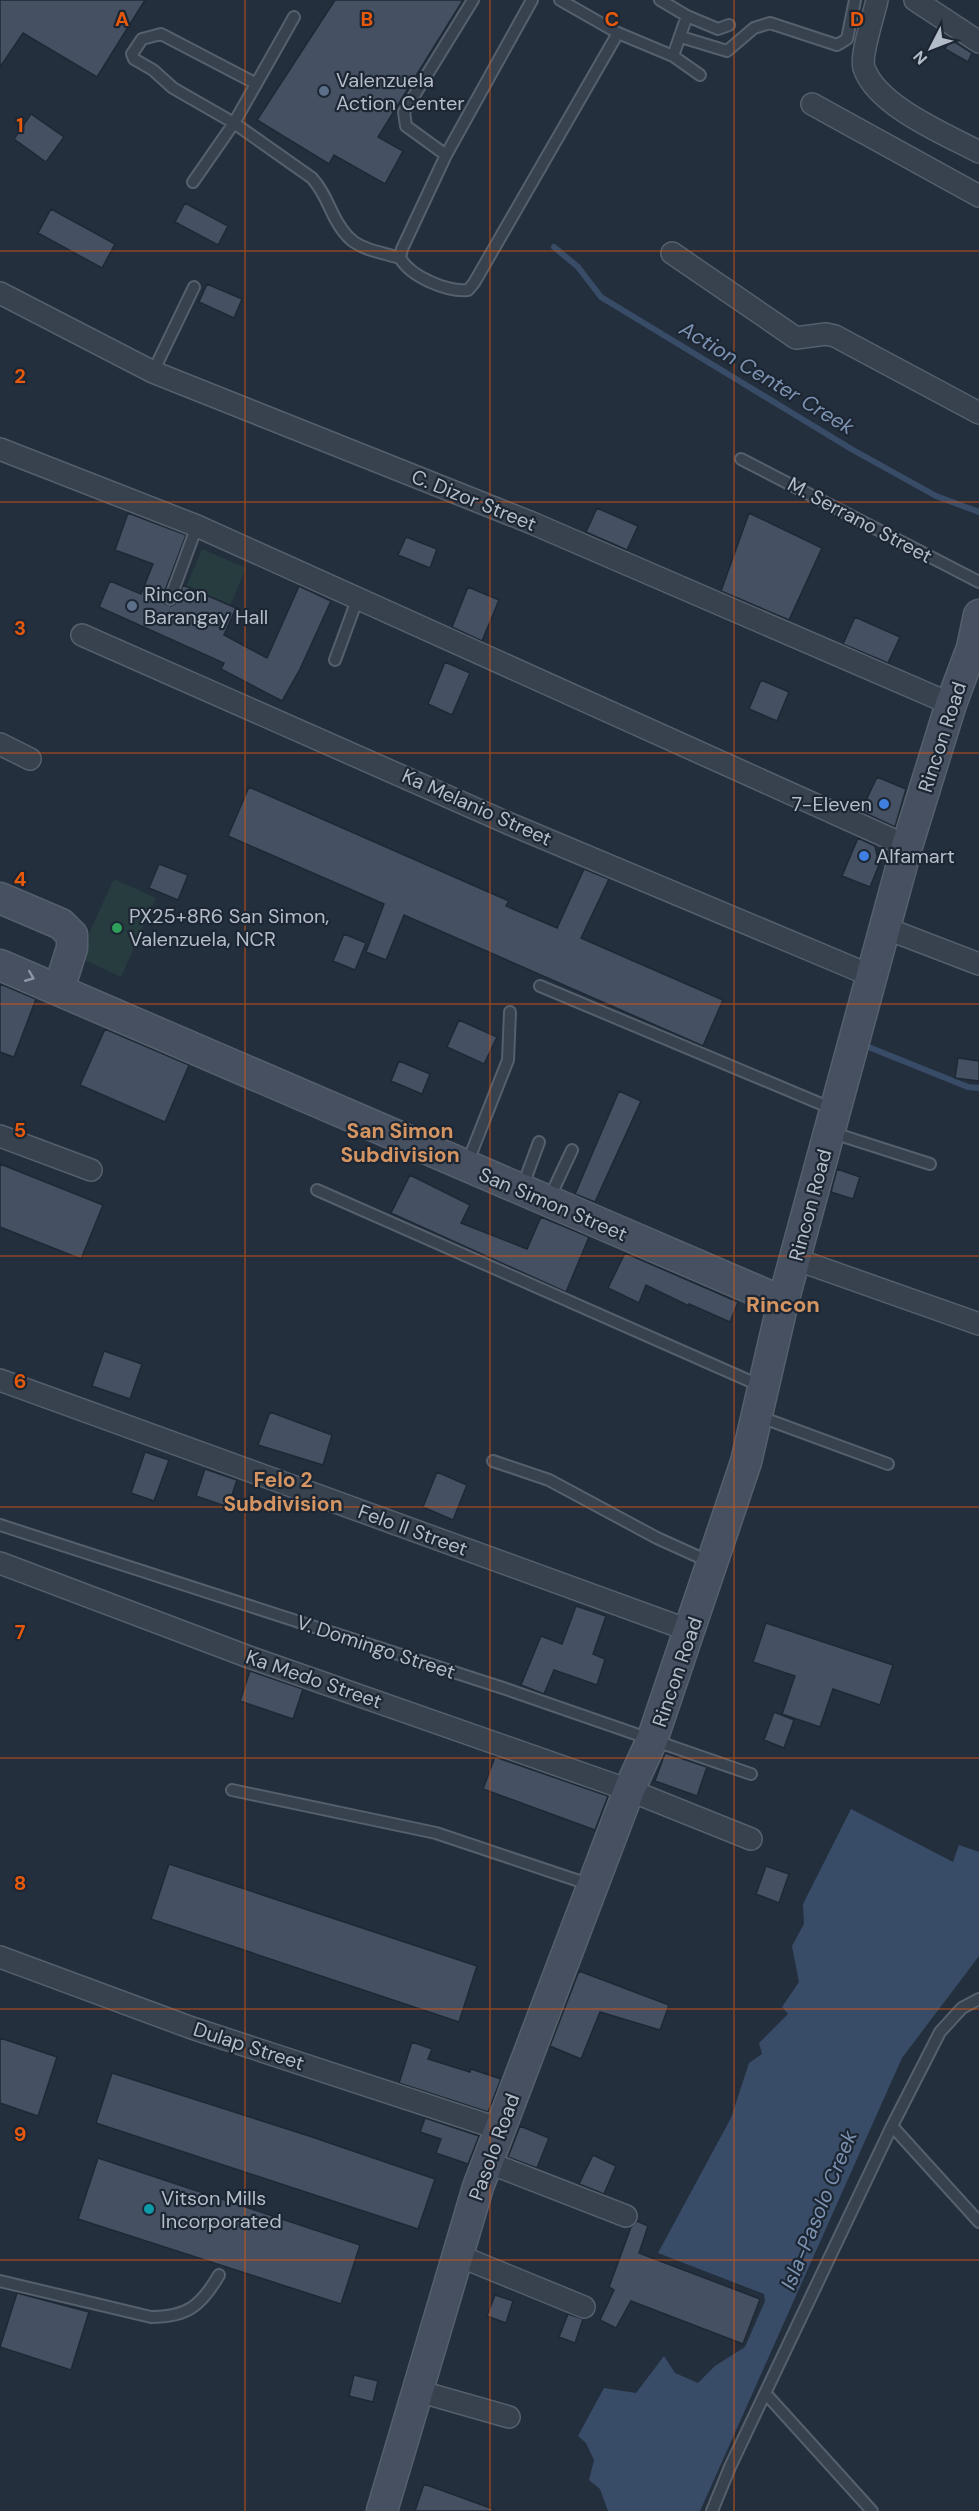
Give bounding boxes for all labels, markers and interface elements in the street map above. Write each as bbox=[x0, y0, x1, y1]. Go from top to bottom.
text: A bbox=[115, 6, 129, 32]
text: B bbox=[361, 6, 373, 32]
text: C bbox=[605, 6, 619, 32]
text: D bbox=[850, 6, 864, 32]
north arrow bbox=[901, 18, 961, 78]
text: N bbox=[909, 46, 932, 69]
place label: Valenzuela Action Center bbox=[336, 67, 465, 116]
marker: Valenzuela Action Center bbox=[317, 84, 331, 98]
text: 1 bbox=[16, 112, 24, 138]
water label: Action Center Creek bbox=[674, 314, 860, 441]
text: 2 bbox=[14, 363, 26, 389]
street label: C. Dizor Street bbox=[408, 463, 540, 537]
street label: M. Serrano Street bbox=[783, 471, 937, 569]
place label: Rincon Barangay Hall bbox=[144, 581, 268, 630]
marker: Rincon Barangay Hall bbox=[125, 599, 139, 613]
text: 3 bbox=[14, 615, 26, 641]
street label: Rincon Road bbox=[912, 678, 972, 796]
street label: Ka Melanio Street bbox=[398, 762, 556, 852]
place label: 7-Eleven bbox=[792, 791, 872, 817]
marker: 7-Eleven bbox=[877, 797, 891, 811]
place label: Alfamart bbox=[876, 843, 955, 869]
marker: Alfamart bbox=[857, 849, 871, 863]
text: 4 bbox=[14, 866, 27, 892]
place label: PX25+8R6 San Simon, Valenzuela, NCR bbox=[129, 903, 329, 952]
marker: PX25+8R6 San Simon, Valenzuela, NCR bbox=[110, 921, 124, 935]
one-way arrow bbox=[23, 970, 34, 982]
text: 5 bbox=[14, 1117, 26, 1143]
district label: San Simon Subdivision bbox=[340, 1117, 460, 1169]
street label: Rincon Road bbox=[783, 1146, 837, 1264]
street label: San Simon Street bbox=[475, 1161, 631, 1247]
district label: Rincon bbox=[746, 1290, 820, 1319]
text: 6 bbox=[14, 1368, 26, 1394]
district label: Felo 2 Subdivision bbox=[223, 1466, 343, 1518]
street label: Felo II Street bbox=[355, 1498, 471, 1562]
street label: V. Domingo Street bbox=[293, 1609, 459, 1685]
street label: Rincon Road bbox=[646, 1613, 708, 1731]
text: 7 bbox=[15, 1619, 26, 1645]
street label: Ka Medo Street bbox=[243, 1644, 386, 1714]
text: 8 bbox=[14, 1870, 26, 1896]
street label: Dulap Street bbox=[190, 2016, 308, 2076]
street label: Pasolo Road bbox=[463, 2090, 525, 2204]
text: 9 bbox=[14, 2121, 26, 2147]
water label: Isla-Pasolo Creek bbox=[774, 2126, 864, 2294]
place label: Vitson Mills Incorporated bbox=[161, 2185, 282, 2234]
marker: Vitson Mills Incorporated bbox=[142, 2202, 156, 2216]

